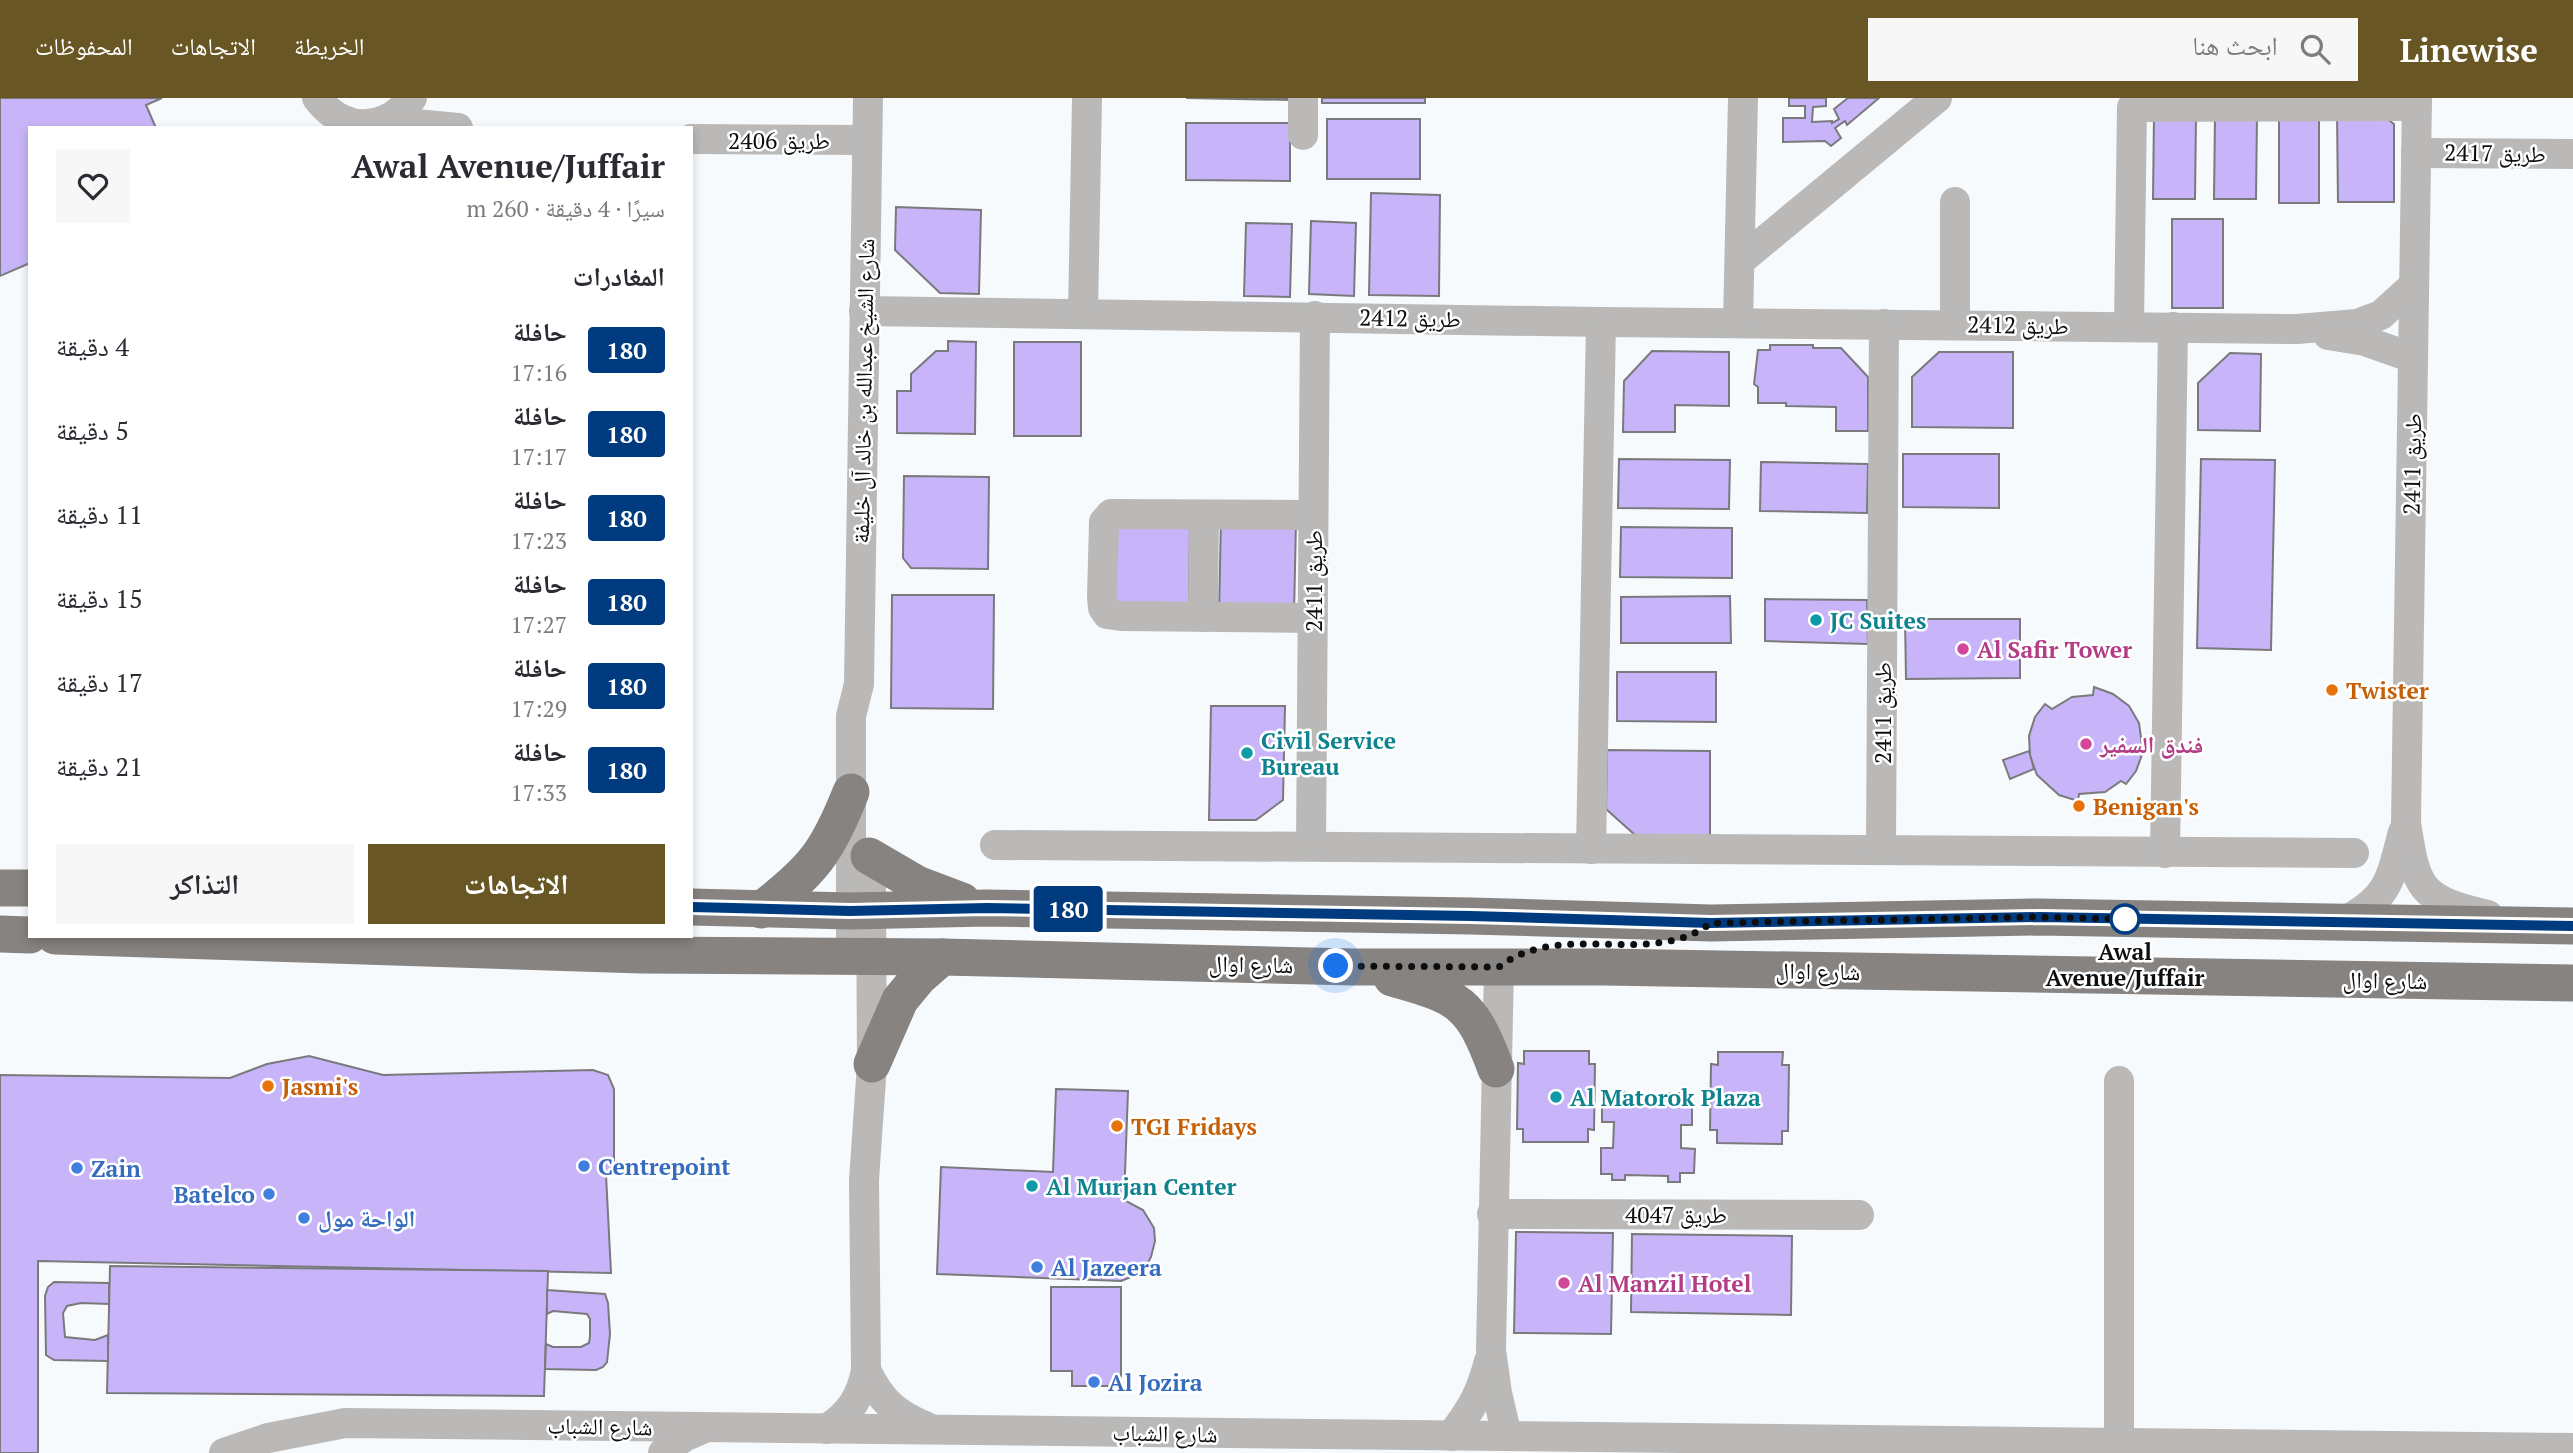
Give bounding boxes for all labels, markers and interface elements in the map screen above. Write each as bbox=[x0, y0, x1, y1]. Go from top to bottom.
search box bbox=[1868, 18, 2358, 81]
text: ابحث هنا bbox=[2192, 28, 2278, 62]
text: Linewise bbox=[2400, 28, 2538, 71]
text: المحفوظات bbox=[35, 30, 133, 62]
text: الاتجاهات bbox=[171, 30, 256, 62]
text: الخريطة bbox=[294, 30, 365, 62]
icon: search bbox=[2296, 30, 2334, 68]
street label: طريق 2406 bbox=[728, 125, 830, 156]
street label: طريق 2417 bbox=[2444, 137, 2546, 169]
text: Awal Avenue/Juffair bbox=[351, 144, 665, 187]
button: heart bbox=[56, 149, 130, 223]
text: سيرًا · 4 دقيقة · 260 m bbox=[467, 193, 665, 224]
street label: شارع الشيخ عبدالله بن خالد آل خليفة bbox=[845, 238, 881, 544]
text: المغادرات bbox=[573, 259, 665, 293]
street label: طريق 2412 bbox=[1359, 302, 1461, 334]
street label: طريق 2412 bbox=[1967, 309, 2069, 341]
text: حافلة bbox=[513, 314, 567, 348]
text: 4 دقيقة bbox=[56, 329, 129, 363]
text: 180 bbox=[606, 334, 647, 366]
text: 17:16 bbox=[510, 357, 567, 388]
text: حافلة bbox=[513, 398, 567, 432]
text: 5 دقيقة bbox=[56, 413, 129, 447]
street label: طريق 2411 bbox=[2396, 413, 2428, 515]
text: 180 bbox=[606, 418, 647, 450]
text: 17:17 bbox=[510, 441, 567, 472]
text: حافلة bbox=[513, 482, 567, 516]
text: 11 دقيقة bbox=[56, 497, 143, 531]
text: 180 bbox=[606, 502, 647, 534]
text: 17:23 bbox=[510, 525, 567, 556]
street label: طريق 2411 bbox=[1298, 530, 1329, 632]
text: حافلة bbox=[513, 566, 567, 600]
text: 15 دقيقة bbox=[56, 581, 143, 615]
text: 180 bbox=[606, 586, 647, 618]
place label: JC Suites bbox=[1830, 605, 1926, 636]
text: 17:27 bbox=[510, 609, 567, 640]
marker: JC Suites bbox=[1808, 612, 1824, 628]
place label: Al Safir Tower bbox=[1977, 634, 2132, 665]
marker: Al Safir Tower bbox=[1955, 641, 1971, 657]
text: حافلة bbox=[513, 650, 567, 684]
street label: طريق 2411 bbox=[1867, 662, 1898, 764]
text: 17 دقيقة bbox=[56, 665, 143, 699]
text: 180 bbox=[606, 670, 647, 702]
place label: Twister bbox=[2346, 675, 2429, 706]
marker: Twister bbox=[2324, 682, 2340, 698]
text: 17:29 bbox=[510, 693, 567, 724]
place label: Civil Service Bureau bbox=[1261, 725, 1396, 782]
place label: فندق السفير bbox=[2099, 729, 2203, 760]
text: حافلة bbox=[513, 734, 567, 768]
marker: فندق السفير bbox=[2078, 736, 2094, 752]
marker: Civil Service Bureau bbox=[1239, 745, 1255, 761]
text: 21 دقيقة bbox=[56, 749, 143, 783]
text: 180 bbox=[606, 754, 647, 786]
text: 17:33 bbox=[510, 777, 567, 808]
place label: Benigan's bbox=[2093, 791, 2199, 822]
marker: Benigan's bbox=[2071, 798, 2087, 814]
button: التذاكر bbox=[56, 844, 354, 924]
button: الاتجاهات bbox=[368, 844, 665, 924]
line badge: 180 bbox=[1028, 886, 1108, 932]
text: 180 bbox=[1048, 893, 1088, 925]
marker: Awal Avenue/Juffair bbox=[2110, 904, 2140, 934]
place label: Awal Avenue/Juffair bbox=[2046, 936, 2205, 993]
street label: شارع اوال bbox=[1208, 948, 1294, 980]
your location bbox=[1318, 948, 1353, 983]
street label: شارع اوال bbox=[1775, 955, 1861, 987]
street label: شارع اوال bbox=[2342, 964, 2428, 996]
place label: Jasmi's bbox=[282, 1071, 358, 1102]
marker: Jasmi's bbox=[260, 1078, 276, 1094]
place label: Al Matorok Plaza bbox=[1570, 1082, 1761, 1113]
marker: Al Matorok Plaza bbox=[1548, 1089, 1564, 1105]
place label: TGI Fridays bbox=[1131, 1111, 1257, 1142]
marker: TGI Fridays bbox=[1109, 1118, 1125, 1134]
place label: Centrepoint bbox=[598, 1151, 730, 1182]
place label: Zain bbox=[91, 1153, 141, 1184]
marker: Centrepoint bbox=[576, 1158, 592, 1174]
marker: Zain bbox=[69, 1160, 85, 1176]
place label: Al Murjan Center bbox=[1046, 1171, 1237, 1202]
marker: Al Murjan Center bbox=[1024, 1178, 1040, 1194]
place label: Batelco bbox=[174, 1179, 255, 1210]
marker: Batelco bbox=[261, 1186, 277, 1202]
street label: طريق 4047 bbox=[1625, 1199, 1727, 1230]
place label: الواحة مول bbox=[318, 1203, 415, 1234]
marker: الواحة مول bbox=[296, 1210, 312, 1226]
place label: Al Jazeera bbox=[1051, 1252, 1162, 1283]
marker: Al Jazeera bbox=[1029, 1259, 1045, 1275]
place label: Al Manzil Hotel bbox=[1578, 1268, 1752, 1299]
marker: Al Manzil Hotel bbox=[1556, 1275, 1572, 1291]
place label: Al Jozira bbox=[1108, 1367, 1203, 1398]
marker: Al Jozira bbox=[1086, 1374, 1102, 1390]
street label: شارع الشباب bbox=[547, 1410, 653, 1442]
street label: شارع الشباب bbox=[1112, 1417, 1218, 1449]

